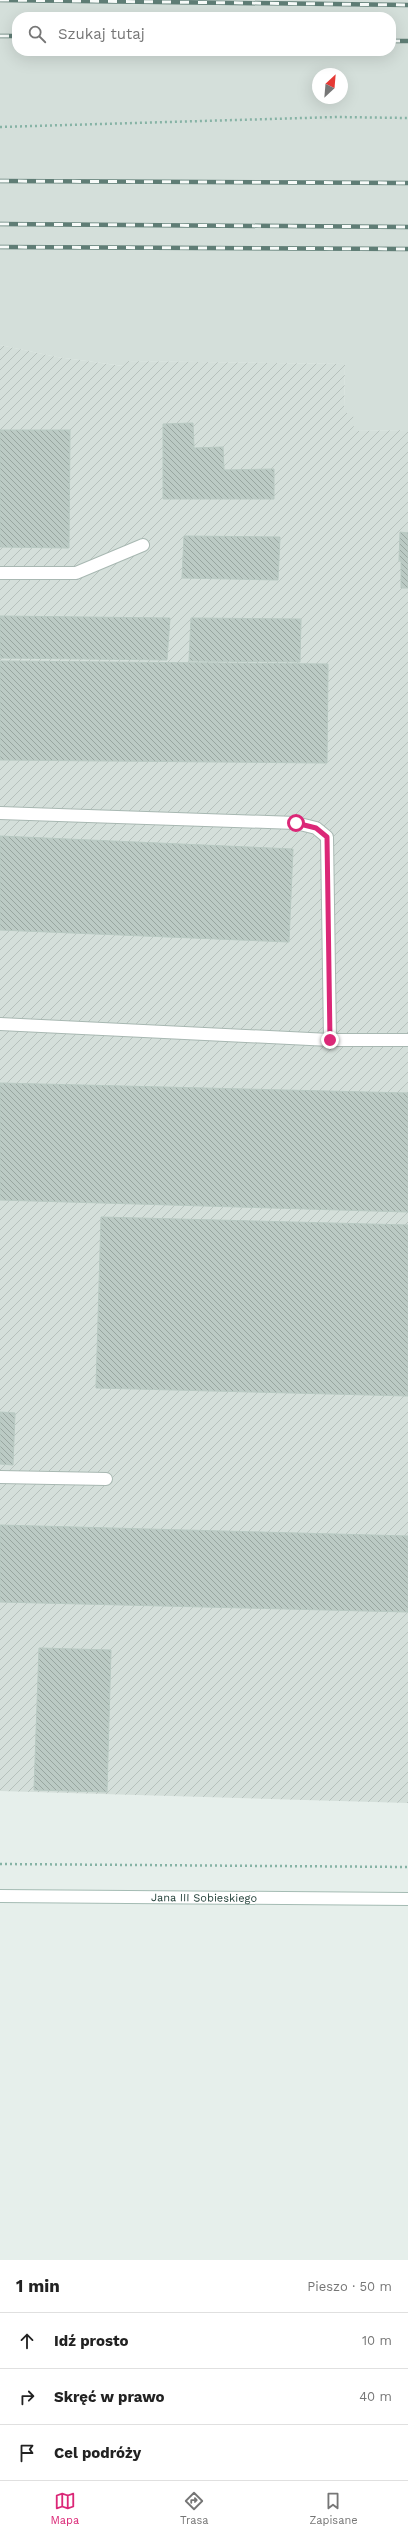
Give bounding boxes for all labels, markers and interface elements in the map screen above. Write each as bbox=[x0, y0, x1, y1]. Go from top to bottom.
search box bbox=[12, 12, 396, 56]
icon: search bbox=[26, 23, 48, 45]
text: Szukaj tutaj bbox=[58, 25, 145, 43]
north arrow bbox=[312, 68, 348, 104]
route start bbox=[287, 814, 305, 832]
route end bbox=[321, 1031, 339, 1049]
street label: Jana III Sobieskiego bbox=[151, 1891, 257, 1905]
text: 1 min bbox=[16, 2276, 60, 2296]
text: Pieszo · 50 m bbox=[307, 2279, 392, 2294]
icon: ahead bbox=[16, 2330, 38, 2352]
text: Idź prosto bbox=[54, 2332, 128, 2350]
text: 10 m bbox=[362, 2333, 392, 2348]
icon: right bbox=[16, 2386, 38, 2408]
text: Skręć w prawo bbox=[54, 2388, 164, 2406]
text: 40 m bbox=[359, 2389, 392, 2404]
icon: arrive bbox=[16, 2442, 38, 2464]
text: Cel podróży bbox=[54, 2444, 141, 2462]
tab: Mapa bbox=[50, 2490, 79, 2527]
tab: Trasa bbox=[180, 2490, 208, 2527]
tab: Zapisane bbox=[309, 2490, 358, 2527]

